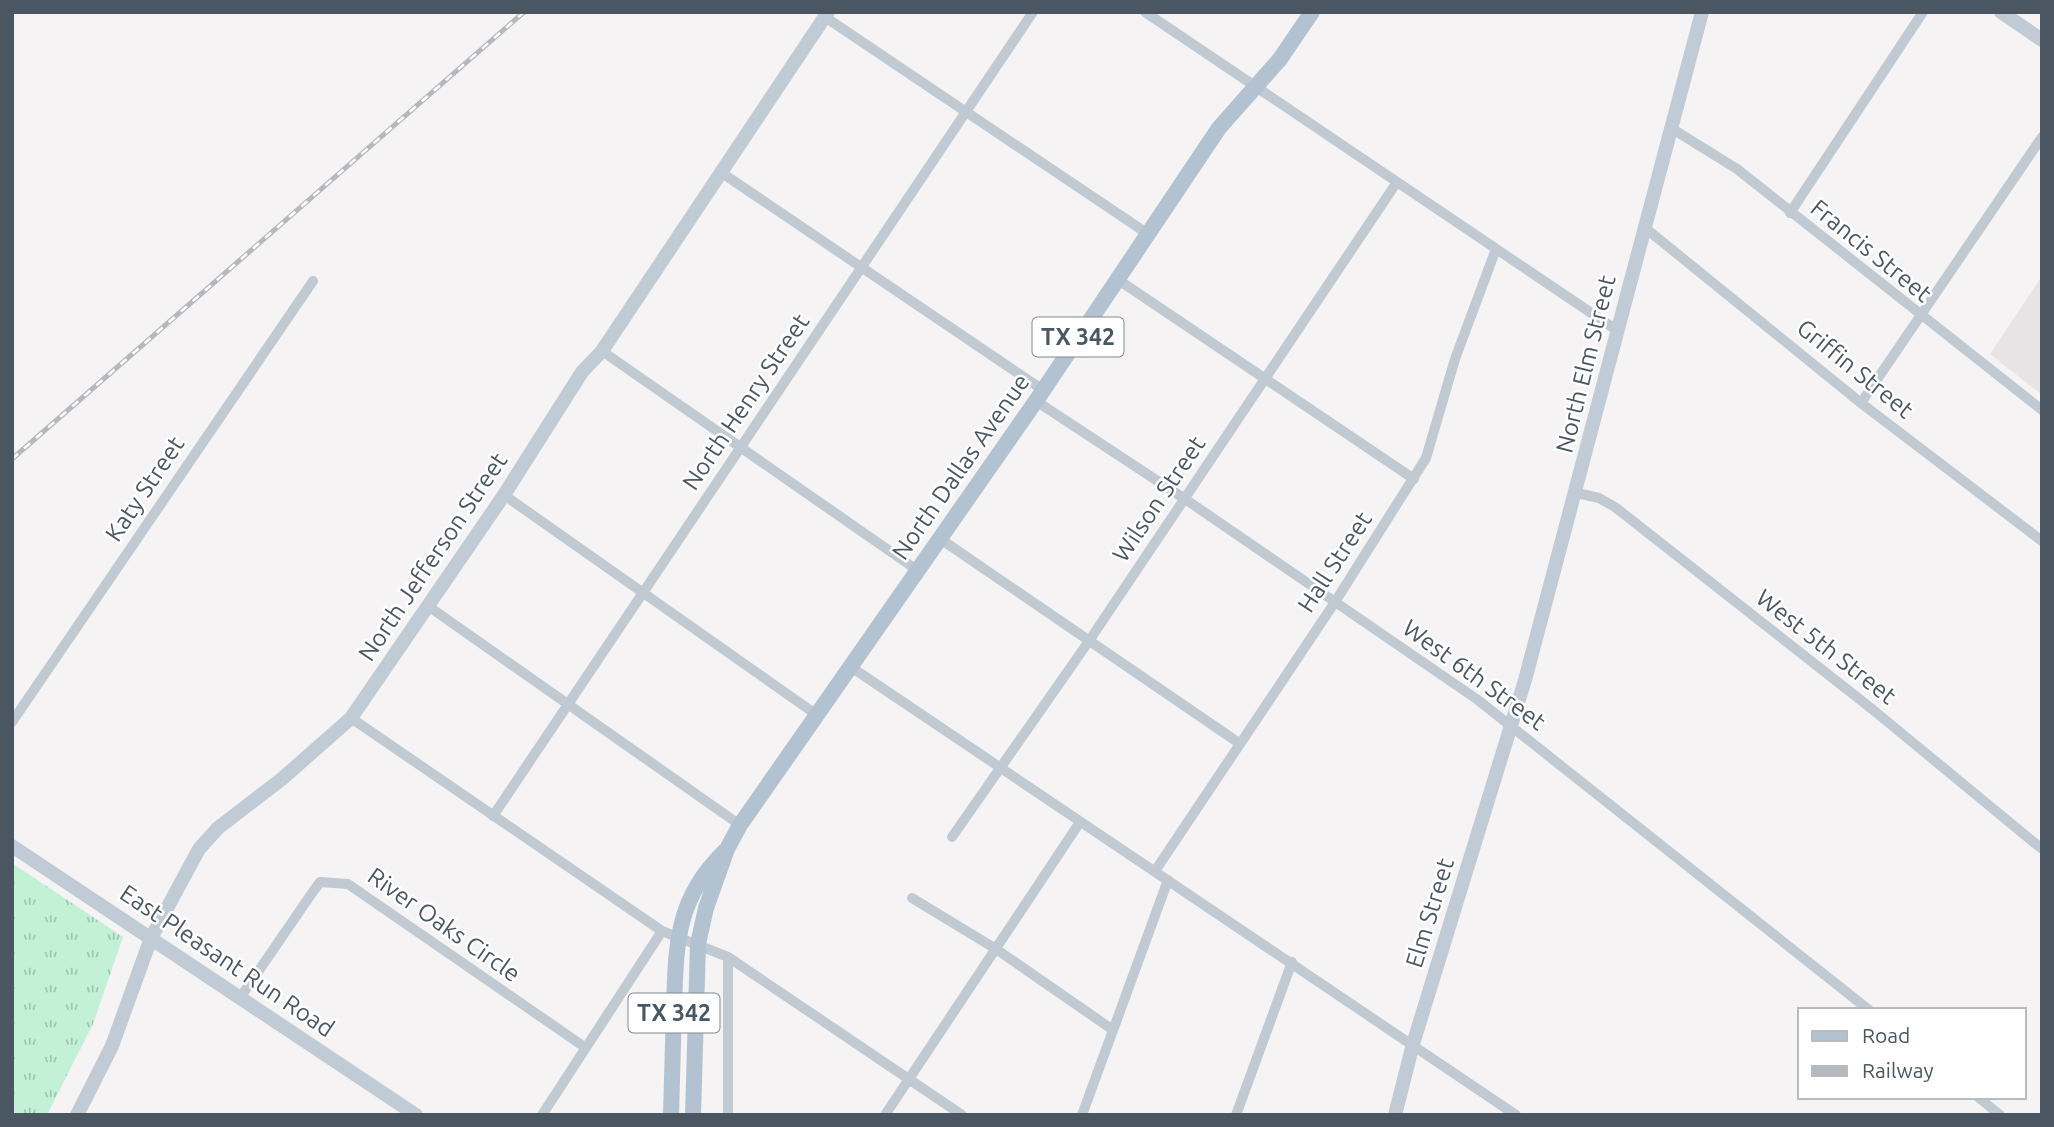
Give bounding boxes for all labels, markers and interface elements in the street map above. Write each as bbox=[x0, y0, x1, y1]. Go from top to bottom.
street label: Francis Street bbox=[1806, 194, 1937, 308]
street label: North Elm Street bbox=[1550, 272, 1621, 455]
street label: North Henry Street bbox=[677, 308, 815, 495]
street label: Griffin Street bbox=[1792, 314, 1919, 424]
road number: TX 342 bbox=[1032, 318, 1124, 356]
street label: North Dallas Avenue bbox=[886, 369, 1035, 565]
street label: Wilson Street bbox=[1107, 430, 1211, 567]
street label: Katy Street bbox=[100, 431, 190, 546]
street label: North Jefferson Street bbox=[353, 447, 513, 666]
street label: Hall Street bbox=[1292, 506, 1377, 617]
street label: West 5th Street bbox=[1751, 584, 1902, 710]
street label: West 6th Street bbox=[1398, 614, 1551, 736]
street label: Elm Street bbox=[1400, 854, 1459, 971]
street label: River Oaks Circle bbox=[363, 862, 526, 987]
street label: East Pleasant Run Road bbox=[115, 879, 339, 1042]
road number: TX 342 bbox=[628, 994, 720, 1032]
legend bbox=[1798, 1008, 2026, 1099]
text: Road bbox=[1862, 1023, 1910, 1047]
text: Railway bbox=[1862, 1058, 1934, 1082]

